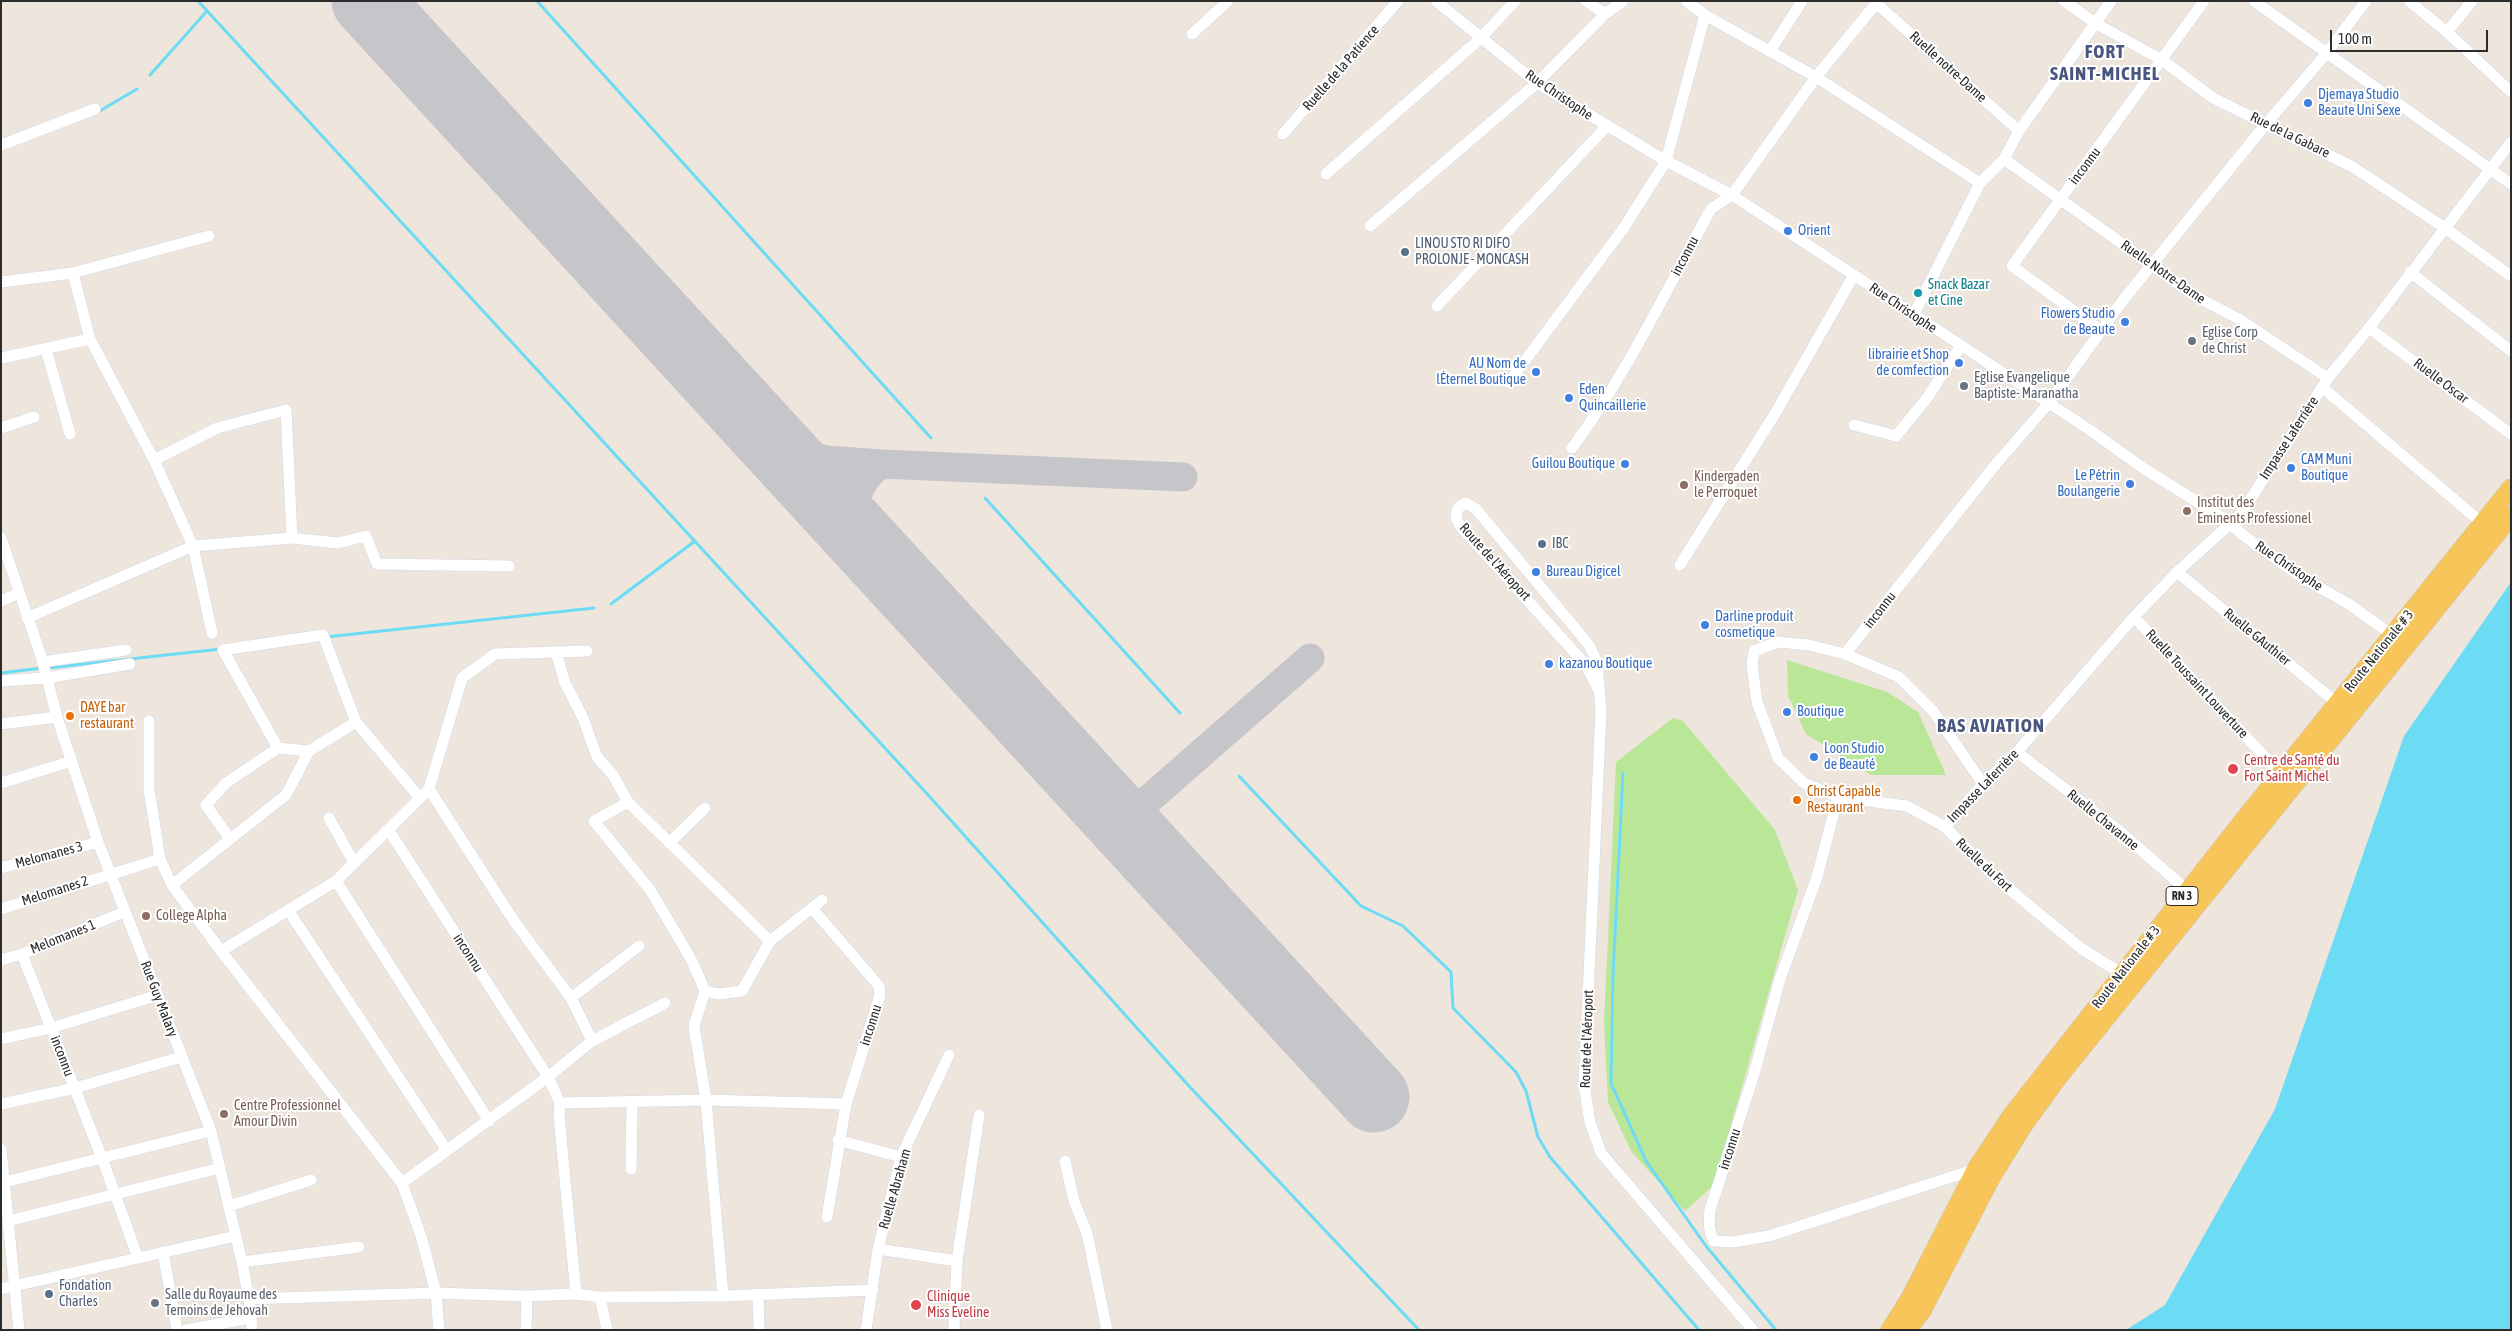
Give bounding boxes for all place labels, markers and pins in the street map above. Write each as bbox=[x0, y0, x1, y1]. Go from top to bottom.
place label: Djemaya Studio Beaute Uni Sexe bbox=[2318, 87, 2401, 120]
marker: Djemaya Studio Beaute Uni Sexe bbox=[2302, 97, 2314, 109]
place label: Orient bbox=[1798, 223, 1831, 239]
marker: Orient bbox=[1782, 225, 1794, 237]
place label: LINOU STO RI DIFO PROLONJE - MONCASH bbox=[1415, 236, 1529, 268]
marker: LINOU STO RI DIFO PROLONJE - MONCASH bbox=[1399, 246, 1411, 258]
place label: Snack Bazar et Cine bbox=[1928, 277, 1989, 310]
marker: Snack Bazar et Cine bbox=[1912, 287, 1924, 299]
place label: Flowers Studio de Beaute bbox=[2041, 306, 2115, 338]
marker: Flowers Studio de Beaute bbox=[2119, 316, 2131, 328]
place label: Eglise Corp de Christ bbox=[2202, 325, 2258, 358]
marker: Eglise Corp de Christ bbox=[2186, 335, 2198, 347]
place label: librairie et Shop de comfection bbox=[1868, 347, 1949, 380]
place label: AU Nom de lÉternel Boutique bbox=[1436, 356, 1526, 388]
marker: librairie et Shop de comfection bbox=[1953, 357, 1965, 369]
marker: AU Nom de lÉternel Boutique bbox=[1530, 366, 1542, 378]
place label: Eglise Evangelique Baptiste- Maranatha bbox=[1974, 370, 2079, 402]
marker: Eglise Evangelique Baptiste- Maranatha bbox=[1958, 380, 1970, 392]
place label: Eden Quincaillerie bbox=[1579, 382, 1646, 414]
marker: Eden Quincaillerie bbox=[1563, 392, 1575, 404]
place label: CAM Muni Boutique bbox=[2301, 452, 2352, 484]
place label: Guilou Boutique bbox=[1532, 456, 1615, 472]
marker: Guilou Boutique bbox=[1619, 458, 1631, 470]
marker: CAM Muni Boutique bbox=[2285, 462, 2297, 474]
place label: Le Pétrin Boulangerie bbox=[2057, 468, 2120, 501]
place label: Kindergaden le Perroquet bbox=[1694, 469, 1760, 502]
marker: Le Pétrin Boulangerie bbox=[2124, 478, 2136, 490]
marker: Kindergaden le Perroquet bbox=[1678, 479, 1690, 491]
place label: Institut des Eminents Professionel bbox=[2197, 495, 2311, 528]
marker: Institut des Eminents Professionel bbox=[2181, 505, 2193, 517]
place label: IBC bbox=[1552, 536, 1569, 552]
marker: IBC bbox=[1536, 538, 1548, 550]
place label: Bureau Digicel bbox=[1546, 564, 1621, 580]
marker: Bureau Digicel bbox=[1530, 566, 1542, 578]
place label: Darline produit cosmetique bbox=[1715, 609, 1793, 642]
marker: Darline produit cosmetique bbox=[1699, 619, 1711, 631]
place label: kazanou Boutique bbox=[1559, 656, 1652, 672]
marker: kazanou Boutique bbox=[1543, 658, 1555, 670]
place label: DAYE bar restaurant bbox=[80, 700, 134, 732]
place label: Boutique bbox=[1797, 704, 1844, 720]
marker: Boutique bbox=[1781, 706, 1793, 718]
marker: DAYE bar restaurant bbox=[64, 710, 76, 722]
place label: Loon Studio de Beauté bbox=[1824, 741, 1884, 774]
marker: Loon Studio de Beauté bbox=[1808, 751, 1820, 763]
place label: Centre de Santé du Fort Saint Michel bbox=[2244, 753, 2340, 786]
marker: Centre de Santé du Fort Saint Michel bbox=[2226, 762, 2240, 776]
place label: Christ Capable Restaurant bbox=[1807, 784, 1881, 816]
marker: Christ Capable Restaurant bbox=[1791, 794, 1803, 806]
place label: College Alpha bbox=[156, 908, 227, 924]
marker: College Alpha bbox=[140, 910, 152, 922]
place label: Centre Professionnel Amour Divin bbox=[234, 1098, 341, 1130]
marker: Centre Professionnel Amour Divin bbox=[218, 1108, 230, 1120]
place label: Fondation Charles bbox=[59, 1278, 111, 1310]
place label: Salle du Royaume des Temoins de Jehovah bbox=[165, 1287, 277, 1320]
marker: Fondation Charles bbox=[43, 1288, 55, 1300]
place label: Clinique Miss Eveline bbox=[927, 1289, 989, 1321]
marker: Salle du Royaume des Temoins de Jehovah bbox=[149, 1297, 161, 1309]
marker: Clinique Miss Eveline bbox=[909, 1298, 923, 1312]

